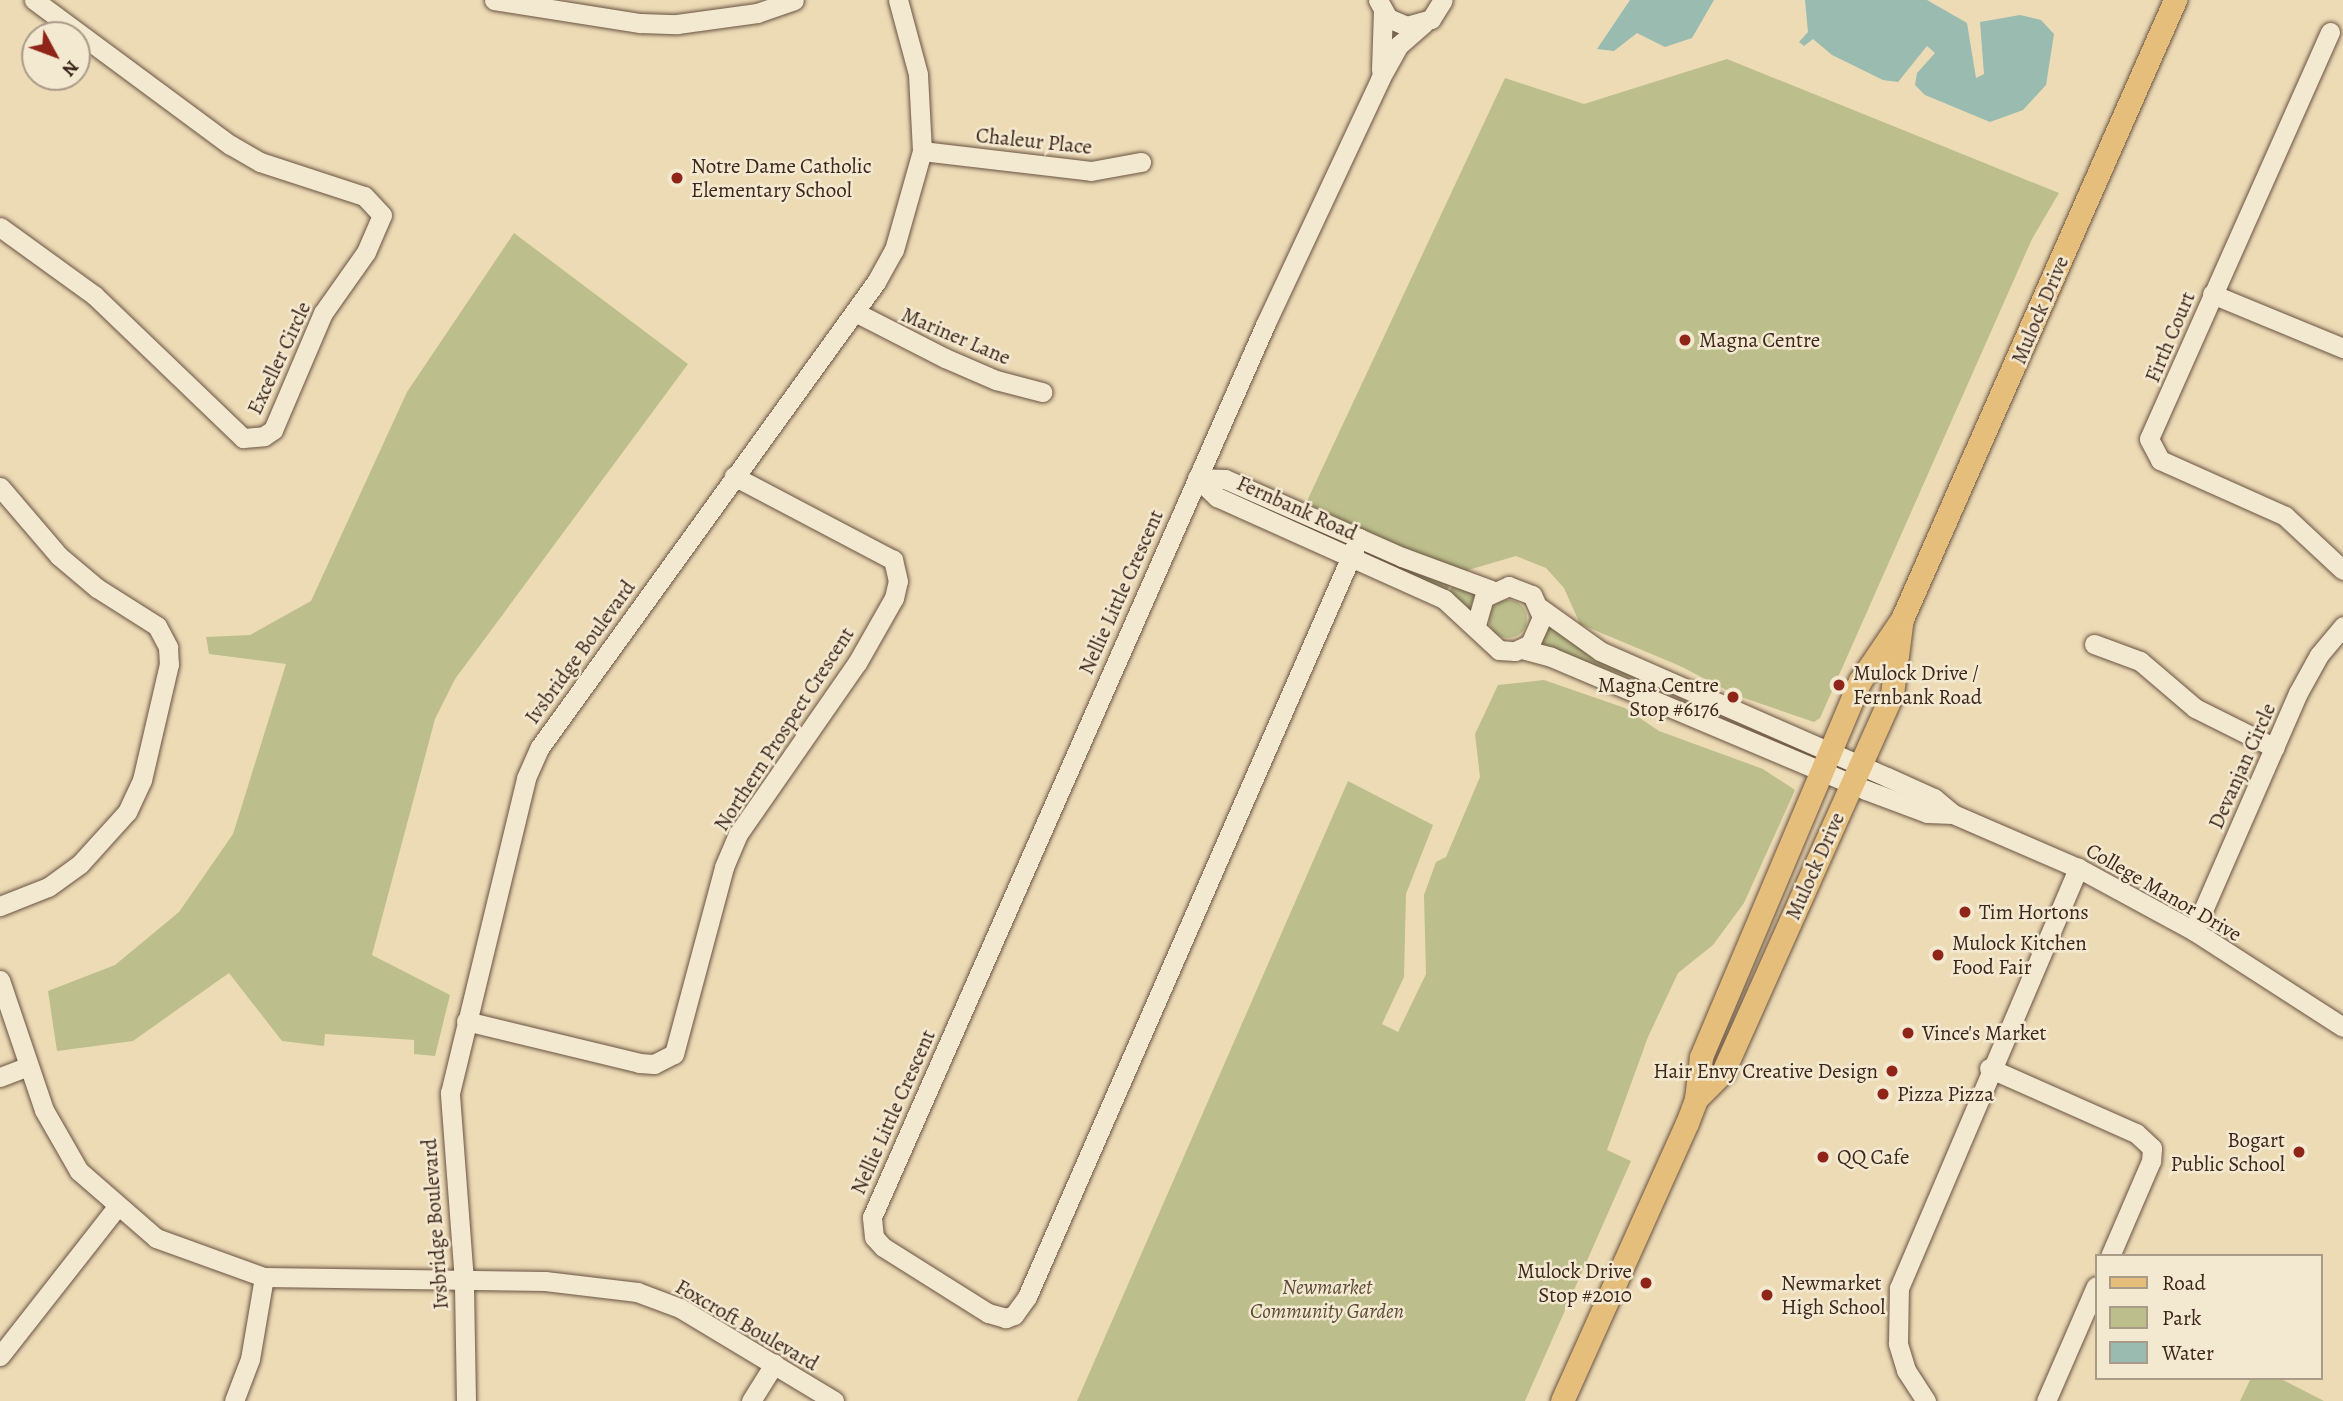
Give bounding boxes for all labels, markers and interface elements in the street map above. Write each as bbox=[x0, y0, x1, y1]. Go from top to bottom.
north arrow bbox=[21, 21, 91, 91]
text: N bbox=[56, 55, 85, 82]
street label: Chaleur Place bbox=[975, 122, 1093, 160]
place label: Notre Dame Catholic Elementary School bbox=[691, 153, 872, 203]
marker: Notre Dame Catholic Elementary School bbox=[669, 170, 685, 186]
street label: Mulock Drive bbox=[2006, 252, 2074, 368]
street label: Firth Court bbox=[2140, 288, 2200, 386]
street label: Exceller Circle bbox=[242, 298, 316, 418]
street label: Mariner Lane bbox=[898, 302, 1014, 370]
place label: Magna Centre bbox=[1699, 327, 1820, 353]
marker: Magna Centre bbox=[1677, 332, 1693, 348]
street label: Fernbank Road bbox=[1233, 470, 1361, 546]
street label: Nellie Little Crescent bbox=[1073, 506, 1169, 678]
street label: Ivsbridge Boulevard bbox=[519, 575, 641, 729]
street label: Northern Prospect Crescent bbox=[709, 622, 859, 836]
place label: Mulock Drive / Fernbank Road bbox=[1853, 660, 1982, 710]
place label: Magna Centre Stop #6176 bbox=[1598, 672, 1719, 722]
marker: Mulock Drive / Fernbank Road bbox=[1831, 677, 1847, 693]
marker: Magna Centre Stop #6176 bbox=[1725, 689, 1741, 705]
street label: Devanjan Circle bbox=[2203, 699, 2281, 833]
street label: Mulock Drive bbox=[1780, 808, 1850, 924]
street label: College Manor Drive bbox=[2082, 837, 2246, 947]
place label: Tim Hortons bbox=[1979, 899, 2089, 925]
marker: Tim Hortons bbox=[1957, 904, 1973, 920]
place label: Mulock Kitchen Food Fair bbox=[1952, 930, 2087, 980]
marker: Mulock Kitchen Food Fair bbox=[1930, 947, 1946, 963]
place label: Vince's Market bbox=[1922, 1020, 2046, 1046]
marker: Vince's Market bbox=[1900, 1025, 1916, 1041]
street label: Nellie Little Crescent bbox=[845, 1026, 941, 1198]
place label: Hair Envy Creative Design bbox=[1653, 1058, 1878, 1084]
marker: Hair Envy Creative Design bbox=[1884, 1063, 1900, 1079]
place label: Pizza Pizza bbox=[1897, 1081, 1994, 1107]
marker: Pizza Pizza bbox=[1875, 1086, 1891, 1102]
place label: Bogart Public School bbox=[2170, 1127, 2285, 1177]
street label: Ivsbridge Boulevard bbox=[416, 1138, 454, 1310]
place label: QQ Cafe bbox=[1837, 1144, 1909, 1170]
marker: Bogart Public School bbox=[2291, 1144, 2307, 1160]
marker: QQ Cafe bbox=[1815, 1149, 1831, 1165]
legend bbox=[2094, 1254, 2322, 1380]
place label: Mulock Drive Stop #2010 bbox=[1517, 1258, 1632, 1308]
text: Road bbox=[2162, 1269, 2206, 1297]
place label: Newmarket High School bbox=[1781, 1270, 1885, 1320]
street label: Foxcroft Boulevard bbox=[671, 1274, 823, 1376]
park label: Newmarket Community Garden bbox=[1250, 1274, 1404, 1324]
marker: Mulock Drive Stop #2010 bbox=[1638, 1275, 1654, 1291]
marker: Newmarket High School bbox=[1759, 1287, 1775, 1303]
text: Park bbox=[2162, 1304, 2201, 1332]
text: Water bbox=[2162, 1339, 2214, 1367]

